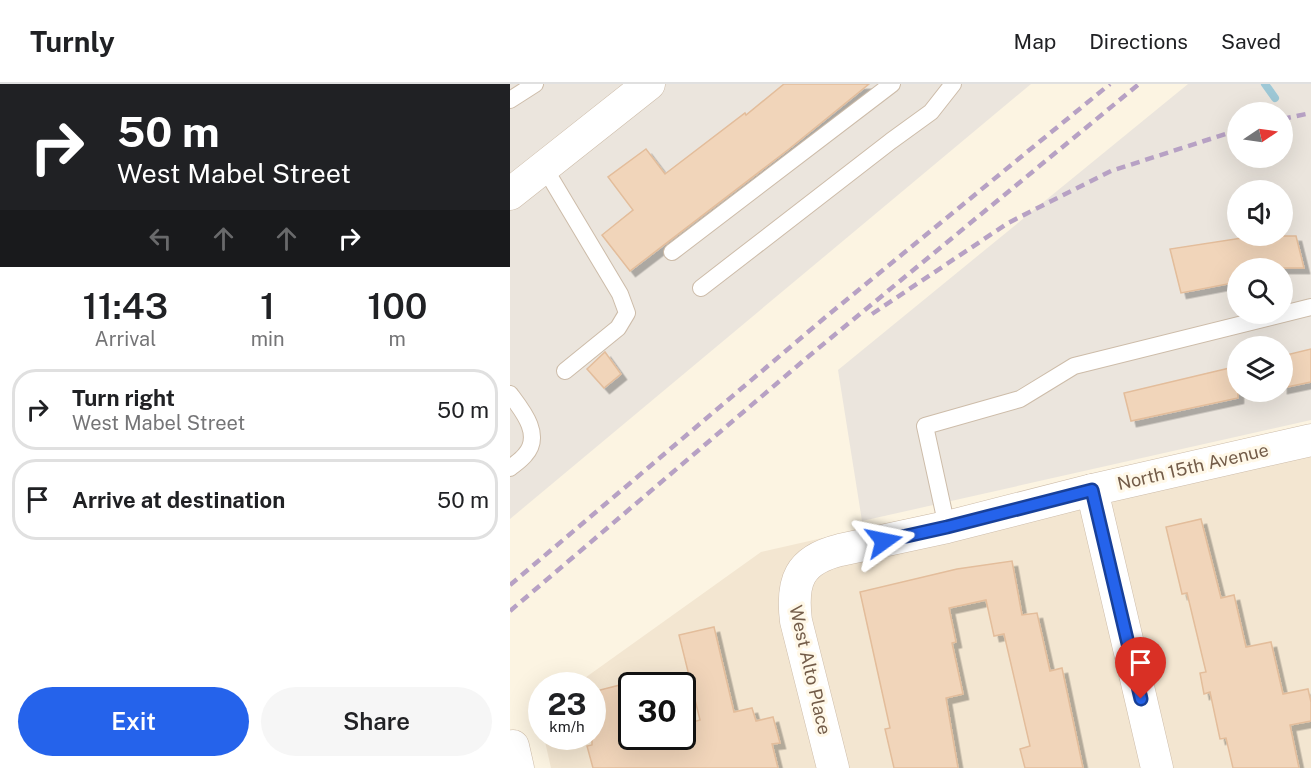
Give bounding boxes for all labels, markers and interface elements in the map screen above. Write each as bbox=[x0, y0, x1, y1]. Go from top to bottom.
text: Turnly bbox=[30, 25, 115, 58]
text: Map bbox=[1014, 29, 1056, 54]
text: Directions bbox=[1089, 29, 1188, 54]
text: Saved bbox=[1221, 29, 1281, 54]
north arrow bbox=[1227, 102, 1293, 168]
map controls bbox=[1227, 102, 1293, 402]
text: 50 m bbox=[117, 107, 220, 156]
icon: right bbox=[18, 108, 96, 186]
text: West Mabel Street bbox=[117, 157, 351, 189]
button: sound bbox=[1227, 180, 1293, 246]
icon: left bbox=[144, 222, 177, 255]
icon: ahead bbox=[207, 222, 240, 255]
icon: ahead bbox=[270, 222, 303, 255]
icon: right bbox=[333, 222, 366, 255]
button: search bbox=[1227, 258, 1293, 324]
text: 11:43 bbox=[83, 285, 168, 327]
text: 1 bbox=[260, 285, 275, 327]
text: 100 bbox=[367, 285, 427, 327]
text: Arrival bbox=[94, 327, 156, 351]
text: min bbox=[251, 327, 285, 351]
text: m bbox=[389, 327, 406, 351]
button: layers bbox=[1227, 336, 1293, 402]
text: Turn right bbox=[72, 385, 175, 411]
icon: right bbox=[21, 393, 54, 426]
text: 50 m bbox=[437, 397, 489, 423]
text: West Mabel Street bbox=[72, 411, 245, 435]
street label: North 15th Avenue bbox=[1115, 439, 1271, 494]
icon: arrive bbox=[21, 483, 54, 516]
text: Arrive at destination bbox=[72, 487, 285, 513]
text: 50 m bbox=[437, 487, 489, 513]
position arrow bbox=[852, 509, 916, 573]
street label: West Alto Place bbox=[785, 603, 836, 737]
pin bbox=[1115, 637, 1166, 699]
icon: arrive bbox=[1124, 646, 1157, 679]
speed limit sign: 30 bbox=[618, 672, 696, 750]
text: 23 bbox=[547, 686, 587, 722]
button: Exit bbox=[18, 687, 249, 756]
button: Share bbox=[261, 687, 492, 756]
text: km/h bbox=[549, 718, 585, 735]

